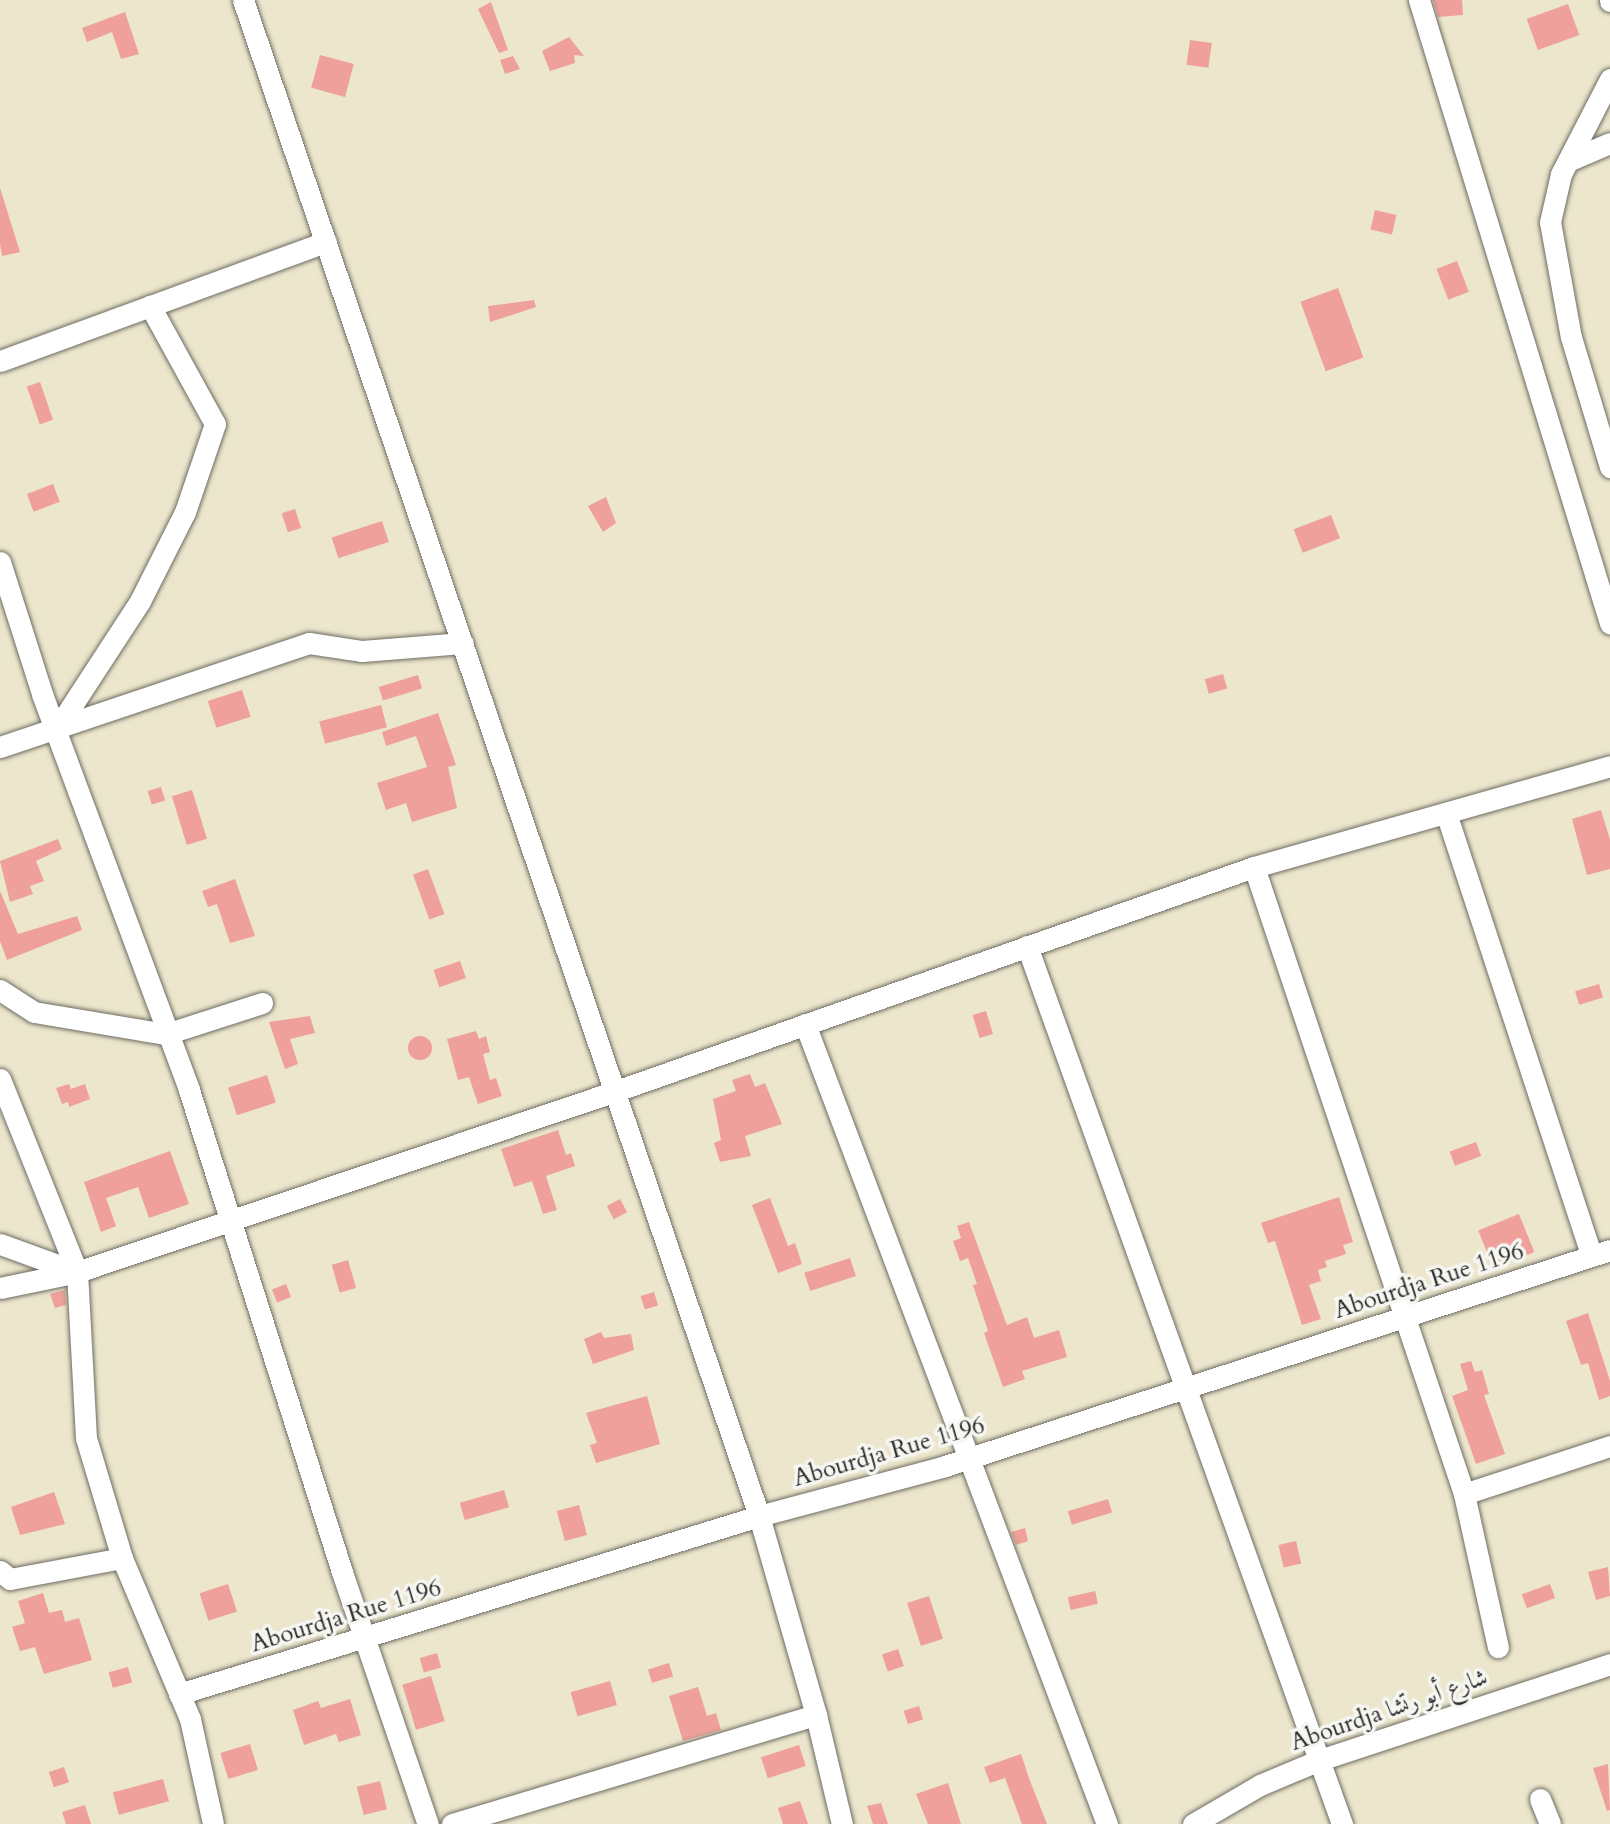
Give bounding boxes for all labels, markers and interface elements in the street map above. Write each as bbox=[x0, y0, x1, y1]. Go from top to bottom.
street label: Abourdja Rue 1196 bbox=[1331, 1237, 1527, 1325]
street label: Abourdja Rue 1196 bbox=[790, 1411, 988, 1493]
street label: Abourdja Rue 1196 bbox=[247, 1573, 445, 1659]
street label: Abourdja شارع أبو رتشا bbox=[1287, 1663, 1491, 1757]

